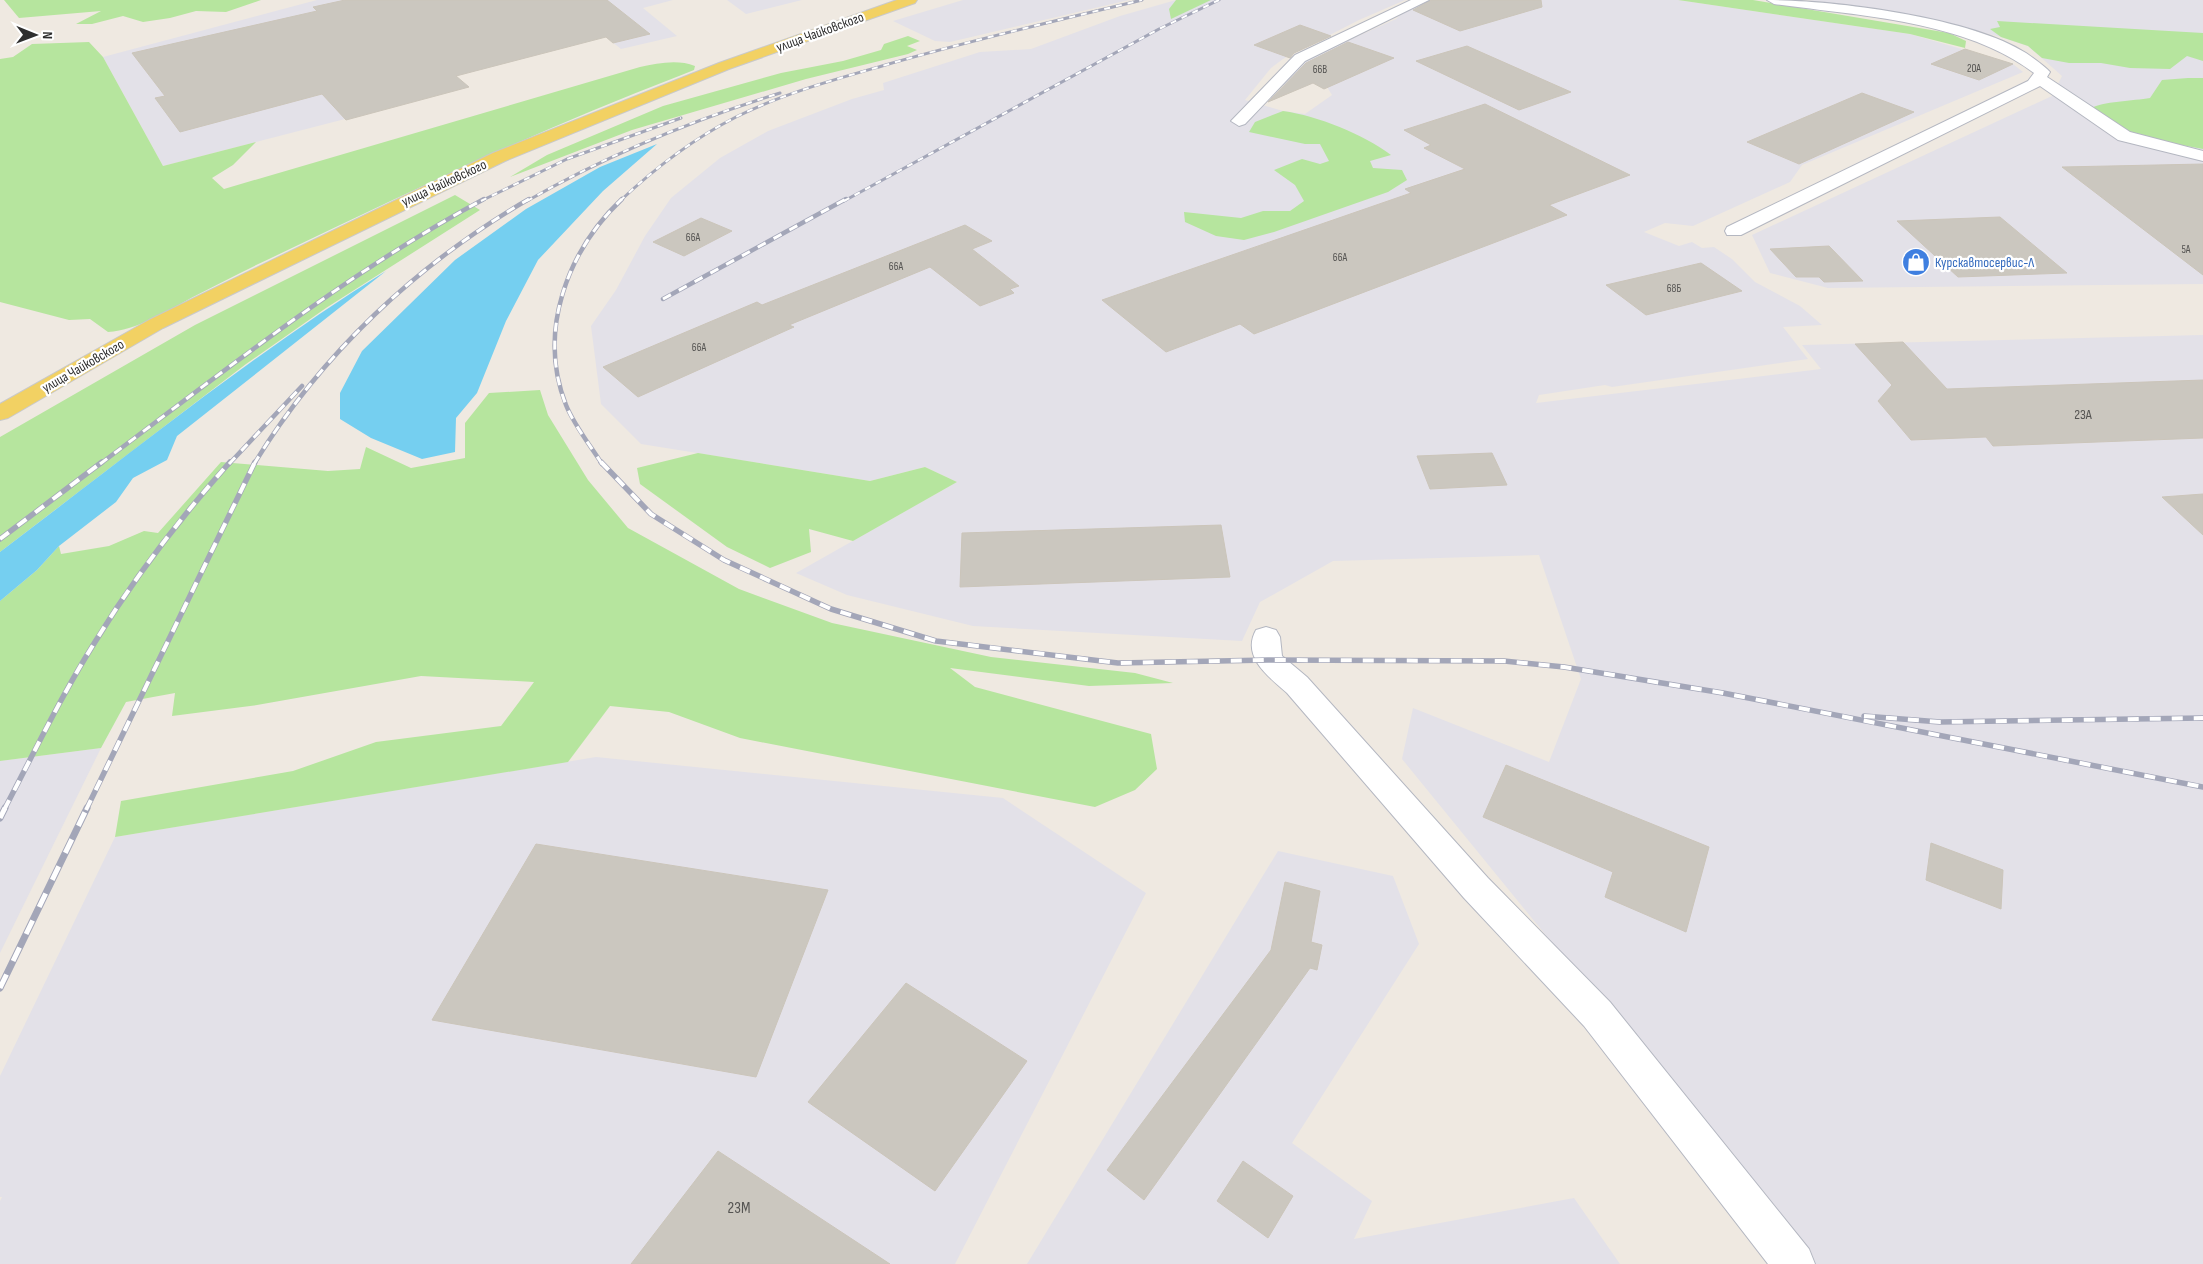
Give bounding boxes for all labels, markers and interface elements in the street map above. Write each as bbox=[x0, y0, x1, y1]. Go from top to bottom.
street label: улица Чайковского bbox=[774, 8, 866, 56]
north arrow bbox=[10, 10, 60, 60]
text: N bbox=[39, 31, 56, 39]
house number: 20А bbox=[1967, 62, 1981, 75]
house number: 66В bbox=[1313, 63, 1327, 76]
street label: улица Чайковского bbox=[399, 156, 489, 210]
house number: 66А bbox=[686, 231, 700, 244]
house number: 5А bbox=[2181, 243, 2191, 256]
shop icon: Курскавтосервис-Л bbox=[1901, 247, 1931, 277]
house number: 66А bbox=[1333, 251, 1347, 264]
place label: Курскавтосервис-Л bbox=[1935, 254, 2034, 271]
house number: 66А bbox=[889, 260, 903, 273]
house number: 68Б bbox=[1667, 282, 1681, 295]
street label: улица Чайковского bbox=[39, 336, 127, 396]
house number: 66А bbox=[692, 341, 706, 354]
house number: 23А bbox=[2074, 406, 2093, 423]
house number: 23М bbox=[728, 1199, 750, 1218]

